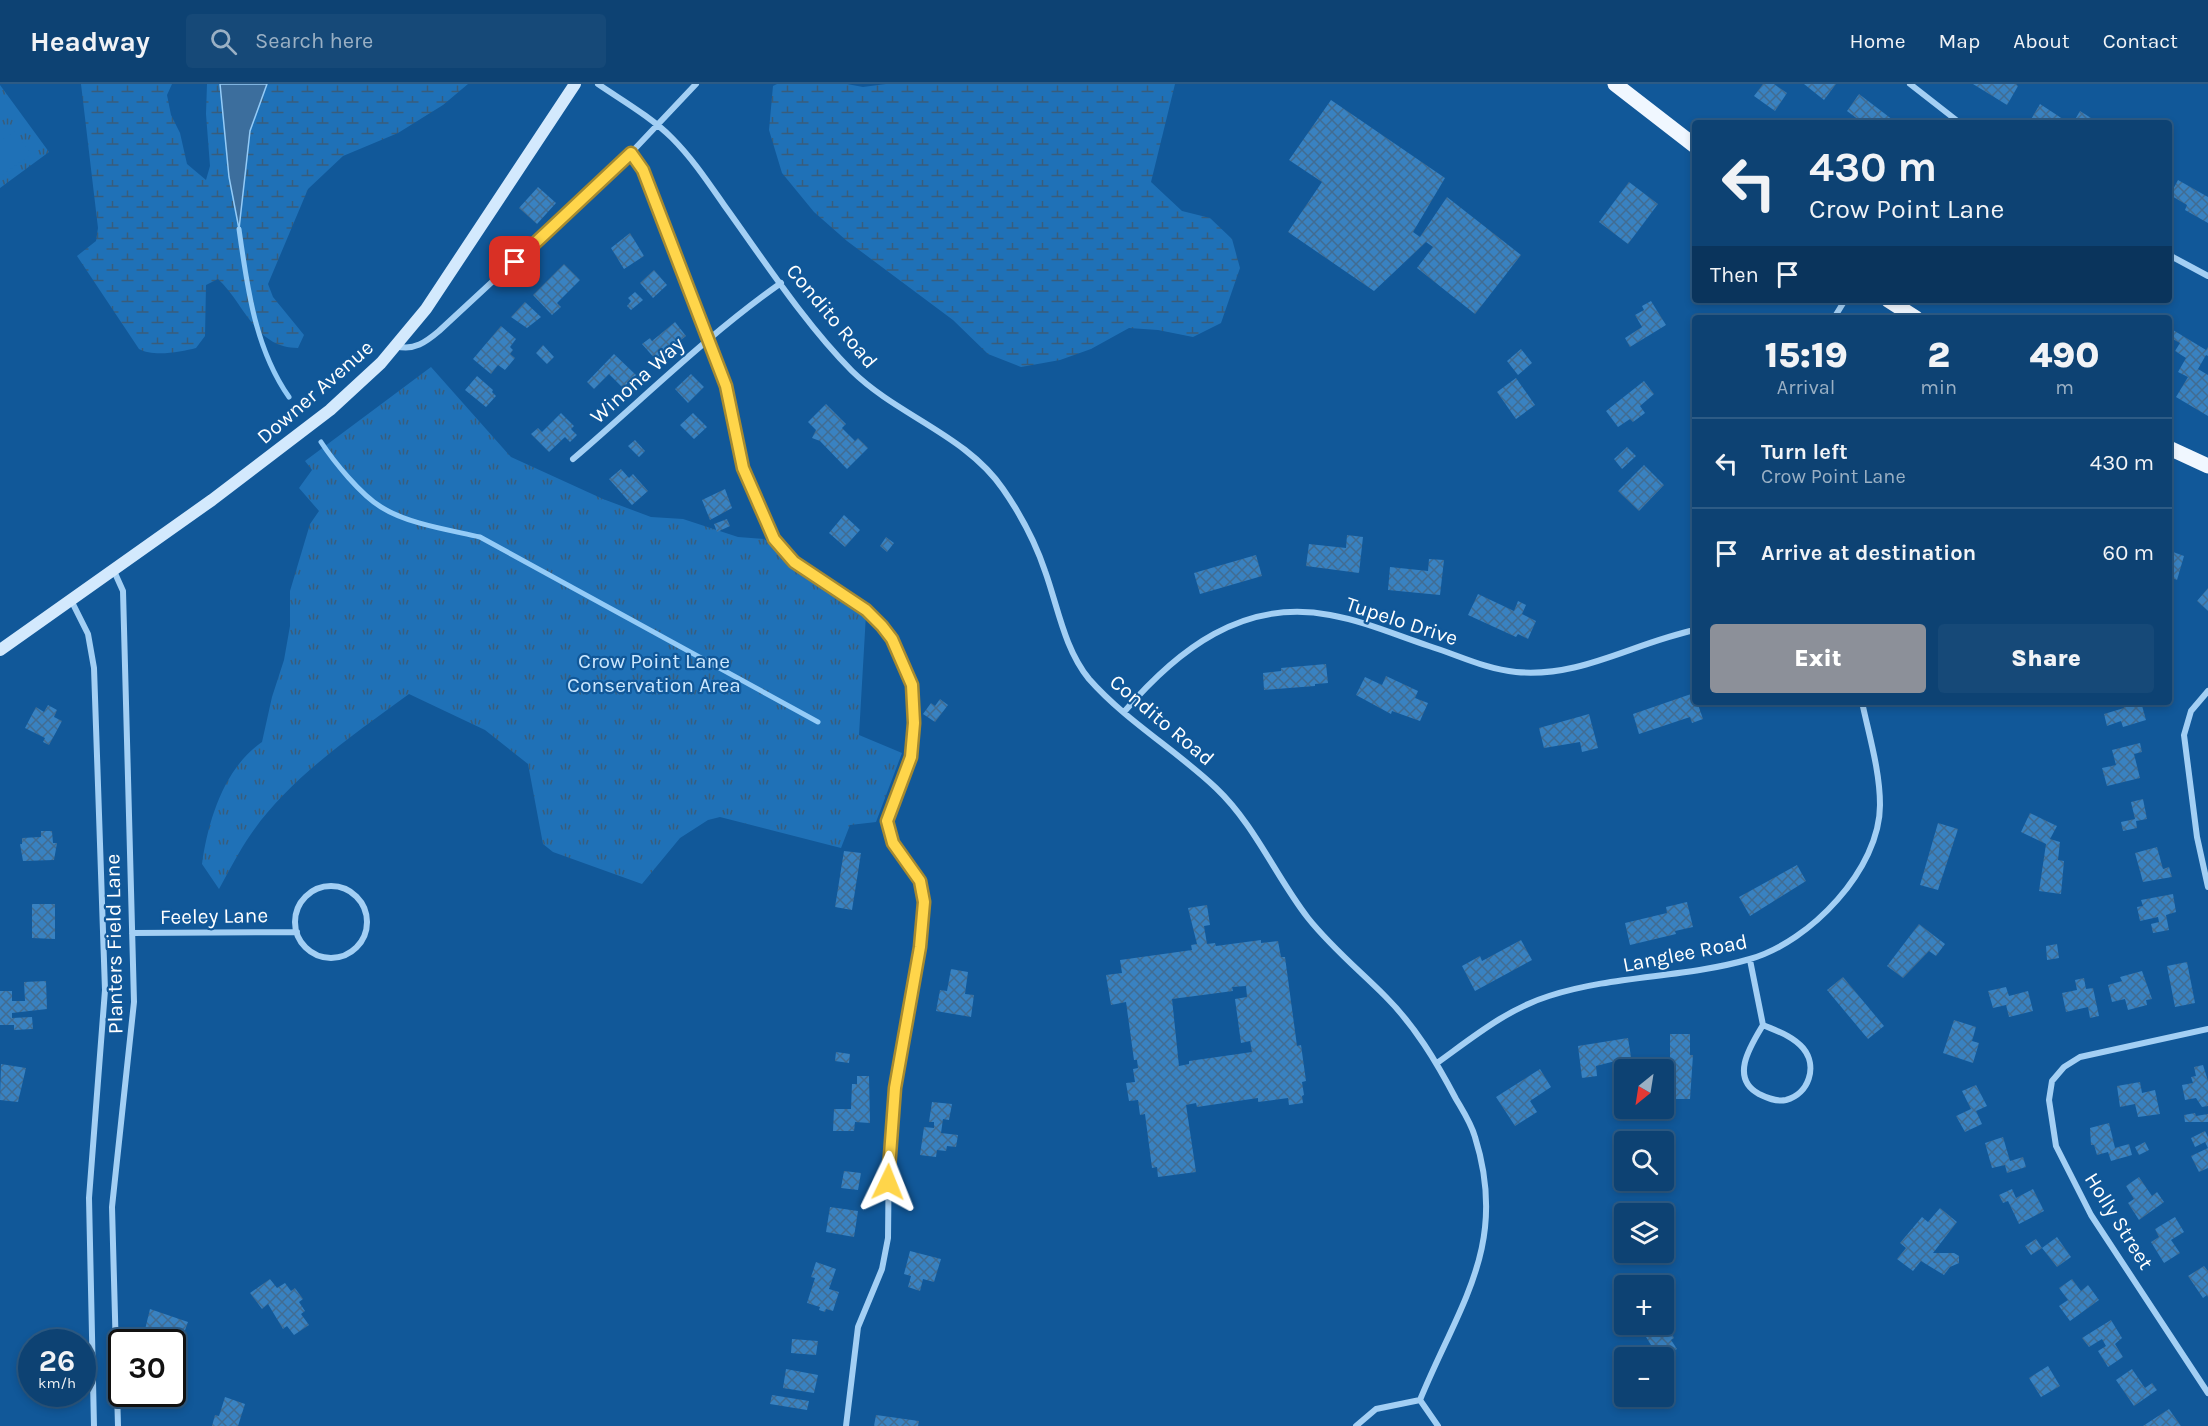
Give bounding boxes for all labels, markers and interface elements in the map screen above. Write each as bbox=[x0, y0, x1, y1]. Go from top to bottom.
search box bbox=[186, 14, 606, 68]
text: Headway bbox=[30, 25, 150, 58]
icon: search bbox=[207, 25, 240, 58]
text: Search here bbox=[255, 28, 373, 54]
text: Home bbox=[1850, 29, 1906, 53]
text: Map bbox=[1939, 29, 1980, 53]
text: About bbox=[2013, 29, 2070, 53]
text: Contact bbox=[2103, 29, 2178, 53]
text: 430 m bbox=[1809, 142, 1937, 192]
icon: left bbox=[1710, 144, 1788, 222]
text: Crow Point Lane bbox=[1809, 193, 2004, 225]
pin bbox=[489, 236, 540, 287]
icon: arrive bbox=[498, 245, 531, 278]
icon: arrive bbox=[1771, 258, 1804, 291]
street label: Condito Road bbox=[782, 259, 882, 373]
text: Then bbox=[1710, 262, 1759, 288]
street label: Winona Way bbox=[585, 332, 689, 428]
text: 15:19 bbox=[1764, 334, 1848, 376]
text: 2 bbox=[1927, 334, 1950, 376]
text: 490 bbox=[2029, 334, 2100, 376]
street label: Downer Avenue bbox=[252, 335, 378, 449]
text: Arrival bbox=[1777, 376, 1835, 399]
text: min bbox=[1920, 376, 1957, 399]
text: m bbox=[2055, 376, 2074, 399]
text: Turn left bbox=[1761, 439, 1848, 465]
icon: left bbox=[1710, 447, 1743, 480]
text: 430 m bbox=[2090, 450, 2154, 476]
text: Crow Point Lane bbox=[1761, 465, 1906, 488]
icon: arrive bbox=[1710, 537, 1743, 570]
text: Arrive at destination bbox=[1761, 540, 1976, 566]
text: 60 m bbox=[2103, 540, 2154, 566]
street label: Tupelo Drive bbox=[1343, 592, 1461, 650]
button: Exit bbox=[1710, 624, 1926, 693]
button: Share bbox=[1938, 624, 2154, 693]
park label: Crow Point Lane Conservation Area bbox=[567, 649, 741, 697]
street label: Condito Road bbox=[1105, 670, 1219, 770]
street label: Planters Field Lane bbox=[100, 854, 128, 1034]
street label: Feeley Lane bbox=[160, 903, 268, 929]
street label: Langlee Road bbox=[1621, 929, 1749, 977]
north arrow bbox=[1614, 1059, 1674, 1119]
map controls bbox=[1614, 1059, 1674, 1407]
button: search bbox=[1614, 1131, 1674, 1191]
position arrow bbox=[856, 1150, 920, 1214]
street label: Holly Street bbox=[2080, 1168, 2158, 1274]
button: layers bbox=[1614, 1203, 1674, 1263]
button: + bbox=[1614, 1275, 1674, 1335]
speed limit sign: 30 bbox=[108, 1329, 186, 1407]
text: 26 bbox=[39, 1343, 75, 1379]
button: − bbox=[1614, 1347, 1674, 1407]
text: km/h bbox=[38, 1374, 76, 1392]

